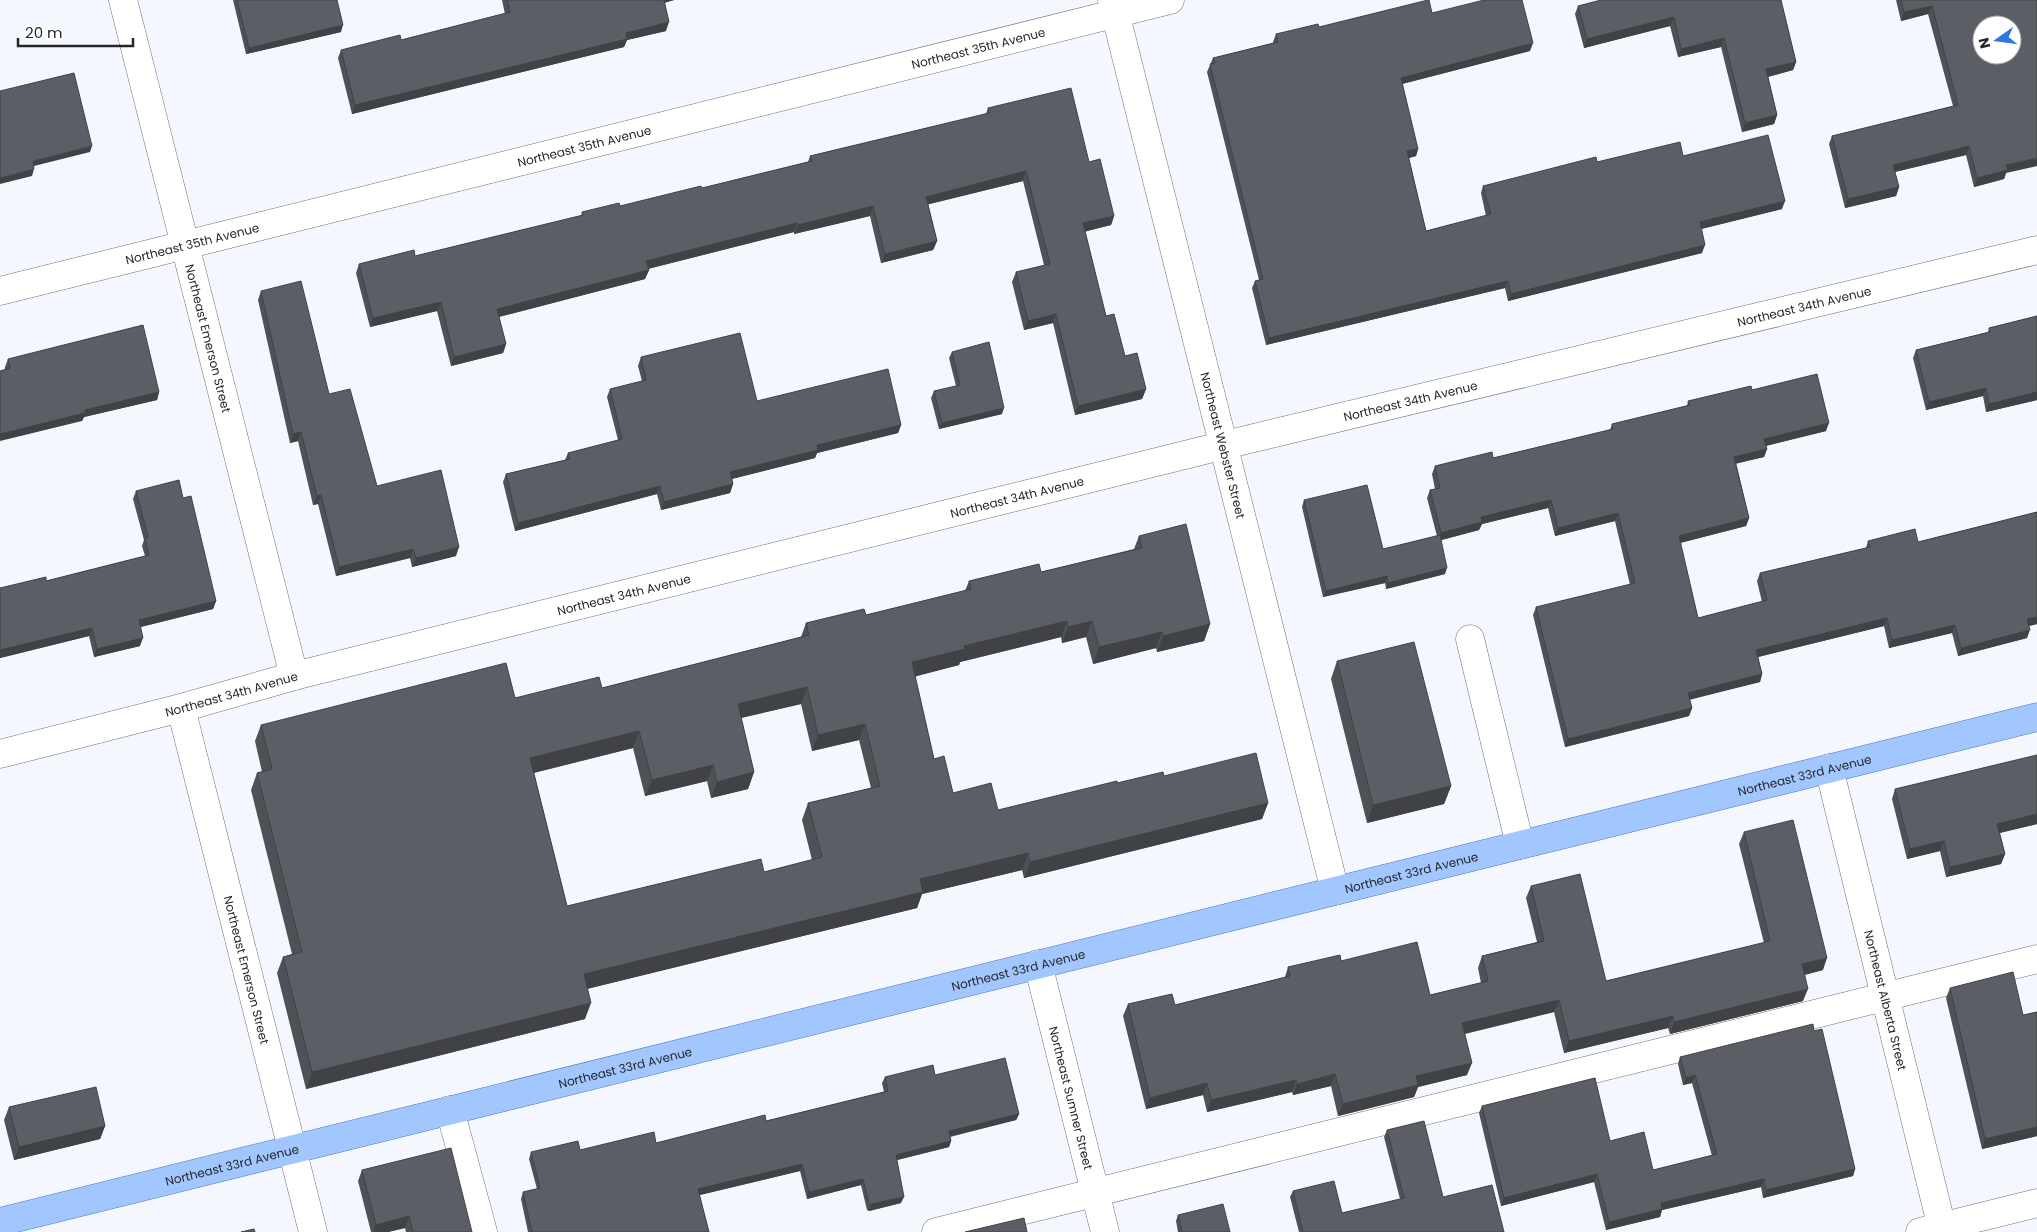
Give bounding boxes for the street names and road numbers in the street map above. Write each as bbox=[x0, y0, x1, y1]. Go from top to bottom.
street label: Northeast 35th Avenue bbox=[910, 23, 1047, 73]
street label: Northeast 35th Avenue bbox=[516, 121, 653, 170]
street label: Northeast 35th Avenue bbox=[124, 218, 261, 268]
street label: Northeast Emerson Street bbox=[182, 262, 236, 414]
street label: Northeast 34th Avenue bbox=[1735, 282, 1873, 330]
street label: Northeast Webster Street bbox=[1197, 370, 1250, 520]
street label: Northeast 34th Avenue bbox=[1342, 376, 1479, 425]
street label: Northeast 34th Avenue bbox=[948, 472, 1085, 521]
street label: Northeast 34th Avenue bbox=[555, 569, 692, 619]
street label: Northeast 34th Avenue bbox=[163, 667, 300, 720]
street label: Northeast 33rd Avenue bbox=[1736, 750, 1873, 799]
street label: Northeast 33rd Avenue bbox=[1343, 847, 1480, 897]
street label: Northeast Emerson Street bbox=[220, 894, 274, 1046]
street label: Northeast Alberta Street bbox=[1861, 928, 1911, 1072]
street label: Northeast 33rd Avenue bbox=[950, 945, 1087, 994]
street label: Northeast Sumner Street bbox=[1045, 1024, 1098, 1171]
street label: Northeast 33rd Avenue bbox=[556, 1042, 694, 1092]
street label: Northeast 33rd Avenue bbox=[163, 1140, 301, 1189]

